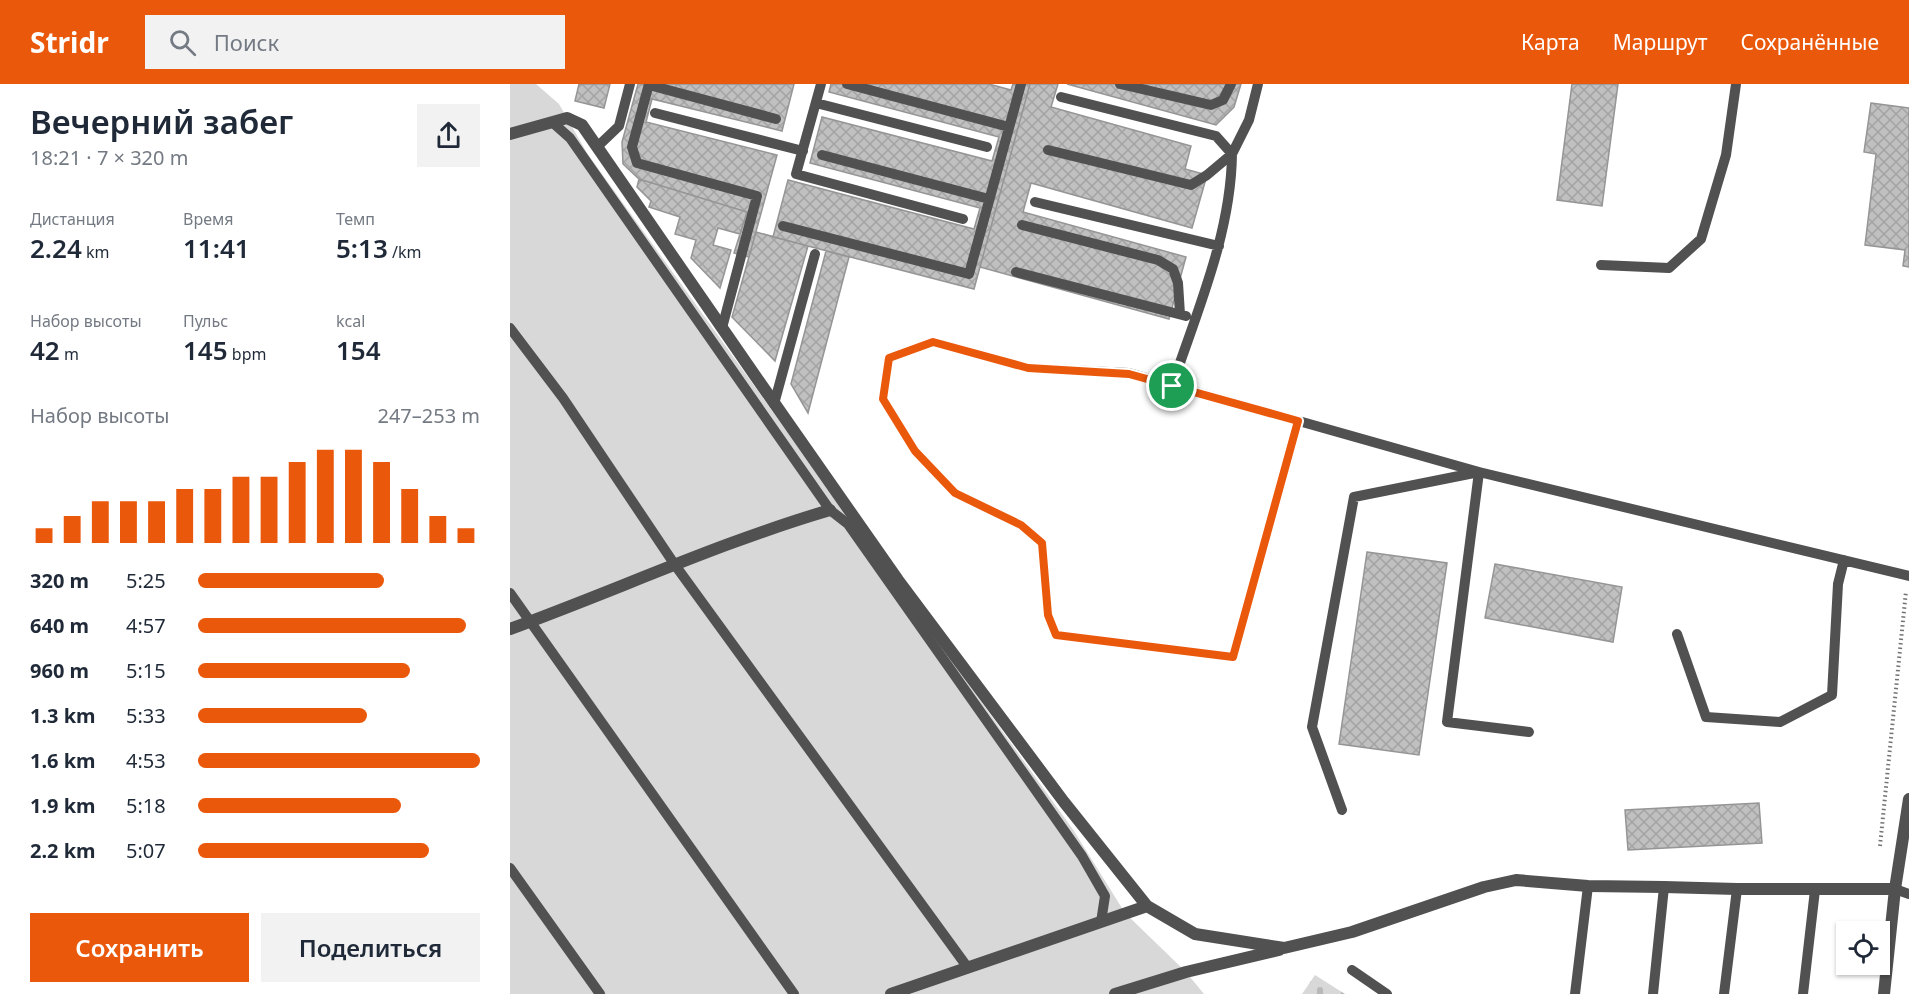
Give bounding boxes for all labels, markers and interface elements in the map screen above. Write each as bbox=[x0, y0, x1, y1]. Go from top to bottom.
search box bbox=[145, 15, 565, 69]
text: Stridr bbox=[30, 23, 109, 61]
icon: search bbox=[166, 26, 199, 59]
text: Поиск bbox=[214, 27, 279, 57]
text: Карта bbox=[1521, 28, 1580, 56]
text: Маршрут bbox=[1613, 28, 1708, 56]
text: Сохранённые bbox=[1741, 28, 1879, 56]
text: Вечерний забег bbox=[30, 99, 293, 144]
button: share bbox=[417, 104, 480, 167]
text: 18:21 · 7 × 320 m bbox=[30, 144, 188, 171]
text: Дистанция bbox=[30, 208, 115, 230]
text: Время bbox=[183, 208, 233, 230]
text: Темп bbox=[336, 208, 375, 230]
text: 2.24 bbox=[30, 230, 82, 266]
text: 11:41 bbox=[183, 230, 250, 266]
text: 5:13 bbox=[336, 230, 388, 266]
text: km bbox=[82, 241, 109, 263]
text: /km bbox=[388, 241, 421, 263]
text: Набор высоты bbox=[30, 310, 142, 332]
text: Пульс bbox=[183, 310, 228, 332]
text: kcal bbox=[336, 310, 365, 332]
text: 42 bbox=[30, 332, 60, 368]
text: 145 bbox=[183, 332, 228, 368]
text: 154 bbox=[336, 332, 381, 368]
text: m bbox=[60, 343, 79, 365]
text: bpm bbox=[228, 343, 266, 365]
pin bbox=[1146, 360, 1197, 411]
icon: arrive bbox=[1155, 369, 1188, 402]
text: Набор высоты bbox=[30, 402, 169, 429]
text: 247–253 m bbox=[377, 402, 480, 429]
text: 320 m bbox=[30, 567, 89, 594]
text: 5:25 bbox=[126, 567, 166, 594]
text: 640 m bbox=[30, 612, 89, 639]
text: 4:57 bbox=[126, 612, 166, 639]
text: 960 m bbox=[30, 657, 89, 684]
text: 5:15 bbox=[126, 657, 166, 684]
text: 1.3 km bbox=[30, 702, 96, 729]
text: 5:33 bbox=[126, 702, 166, 729]
text: 1.6 km bbox=[30, 747, 96, 774]
text: 4:53 bbox=[126, 747, 166, 774]
text: 1.9 km bbox=[30, 792, 96, 819]
text: 5:18 bbox=[126, 792, 166, 819]
text: 2.2 km bbox=[30, 837, 96, 864]
text: 5:07 bbox=[126, 837, 166, 864]
button: Сохранить bbox=[30, 913, 249, 982]
button: Поделиться bbox=[261, 913, 480, 982]
map controls bbox=[1836, 921, 1890, 975]
button: locate bbox=[1836, 921, 1890, 975]

